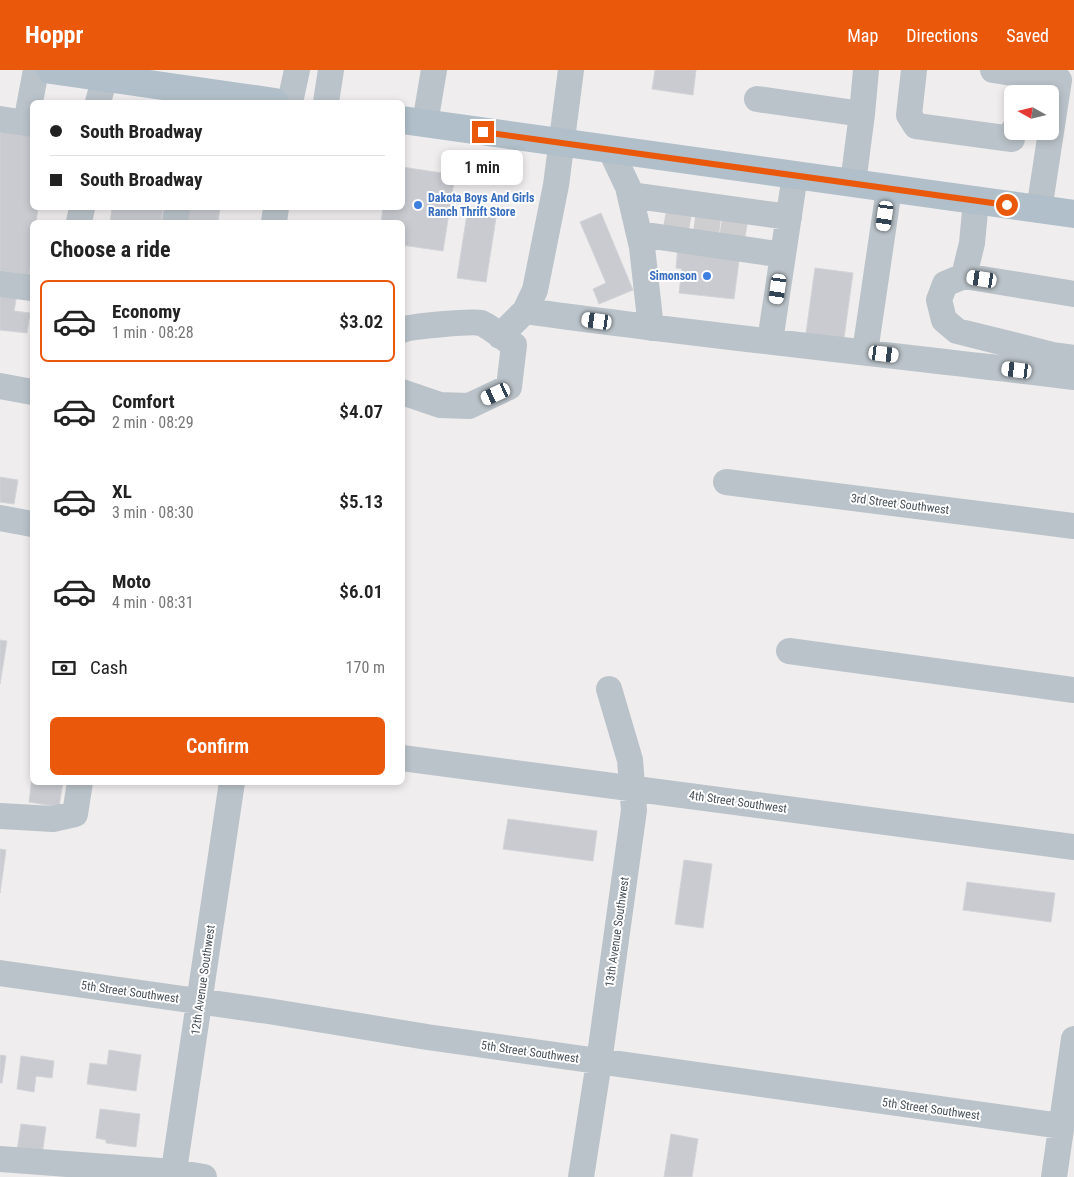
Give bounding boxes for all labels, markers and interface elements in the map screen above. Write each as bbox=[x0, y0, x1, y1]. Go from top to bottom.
text: Hoppr bbox=[25, 21, 83, 49]
text: Map bbox=[847, 25, 878, 46]
text: Directions bbox=[906, 25, 978, 46]
text: Saved bbox=[1006, 25, 1049, 46]
north arrow bbox=[1004, 85, 1059, 140]
map controls bbox=[1004, 85, 1059, 140]
text: South Broadway bbox=[80, 120, 202, 143]
route end bbox=[472, 121, 494, 143]
callout: 1 min bbox=[442, 150, 524, 184]
text: 1 min bbox=[464, 158, 500, 177]
text: South Broadway bbox=[80, 168, 202, 191]
place label: Dakota Boys And Girls Ranch Thrift Store bbox=[428, 191, 535, 219]
route start bbox=[996, 194, 1018, 216]
marker: Dakota Boys And Girls Ranch Thrift Store bbox=[412, 199, 424, 211]
car bbox=[875, 200, 894, 232]
text: Choose a ride bbox=[50, 237, 171, 262]
place label: Simonson bbox=[649, 269, 697, 283]
car bbox=[966, 269, 997, 289]
marker: Simonson bbox=[701, 270, 713, 282]
car bbox=[768, 273, 787, 305]
icon: car bbox=[52, 299, 97, 344]
text: Economy bbox=[112, 300, 181, 323]
text: $3.02 bbox=[339, 310, 383, 333]
car bbox=[581, 311, 612, 331]
text: 1 min · 08:28 bbox=[112, 323, 194, 342]
car bbox=[868, 345, 899, 363]
car bbox=[1001, 361, 1032, 379]
car bbox=[479, 381, 512, 407]
icon: car bbox=[52, 389, 97, 434]
text: Comfort bbox=[112, 390, 175, 413]
text: $4.07 bbox=[339, 400, 383, 423]
text: 2 min · 08:29 bbox=[112, 413, 194, 432]
icon: car bbox=[52, 479, 97, 524]
text: XL bbox=[112, 480, 132, 503]
text: $5.13 bbox=[339, 490, 383, 513]
street label: 3rd Street Southwest bbox=[850, 491, 950, 517]
text: 3 min · 08:30 bbox=[112, 503, 194, 522]
icon: car bbox=[52, 569, 97, 614]
text: Moto bbox=[112, 570, 151, 593]
text: $6.01 bbox=[339, 580, 383, 603]
text: 4 min · 08:31 bbox=[112, 593, 194, 612]
icon: cash bbox=[50, 654, 78, 682]
text: Cash bbox=[90, 656, 128, 679]
text: 170 m bbox=[346, 658, 385, 677]
button: Confirm bbox=[50, 717, 385, 775]
street label: 4th Street Southwest bbox=[688, 788, 788, 816]
street label: 13th Avenue Southwest bbox=[602, 876, 632, 988]
street label: 12th Avenue Southwest bbox=[188, 924, 218, 1036]
street label: 5th Street Southwest bbox=[80, 978, 180, 1006]
street label: 5th Street Southwest bbox=[480, 1038, 580, 1066]
street label: 5th Street Southwest bbox=[881, 1095, 981, 1123]

